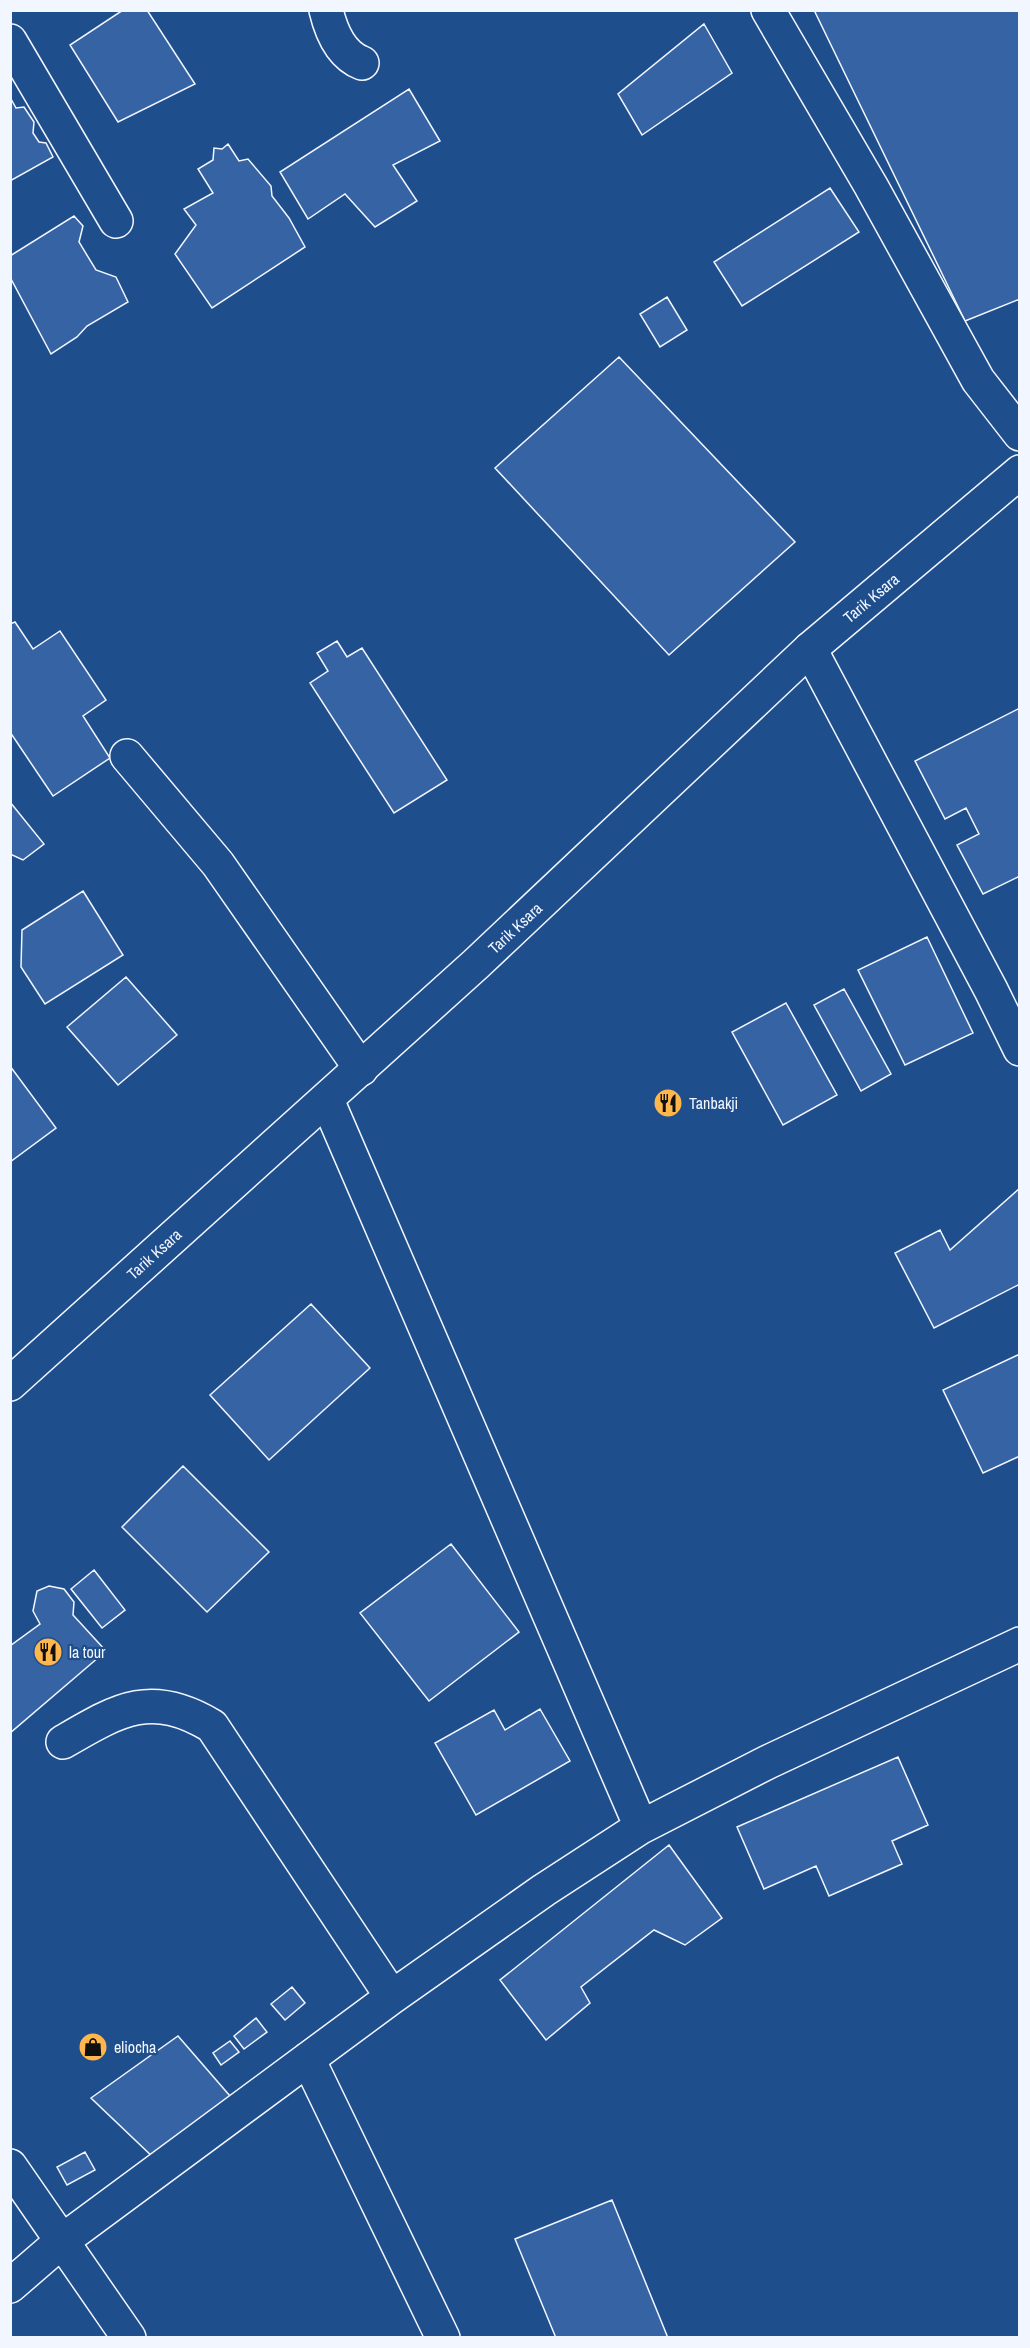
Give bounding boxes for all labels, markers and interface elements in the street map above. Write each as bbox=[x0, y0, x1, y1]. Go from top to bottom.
street label: Tarik Ksara bbox=[838, 568, 904, 628]
street label: Tarik Ksara bbox=[483, 897, 547, 959]
restaurant icon: Tanbakji bbox=[652, 1087, 684, 1119]
place label: Tanbakji bbox=[689, 1092, 738, 1114]
street label: Tarik Ksara bbox=[122, 1223, 187, 1284]
restaurant icon: la tour bbox=[32, 1636, 64, 1668]
place label: la tour bbox=[69, 1641, 106, 1663]
shop icon: eliocha bbox=[77, 2031, 109, 2063]
place label: eliocha bbox=[114, 2036, 157, 2058]

